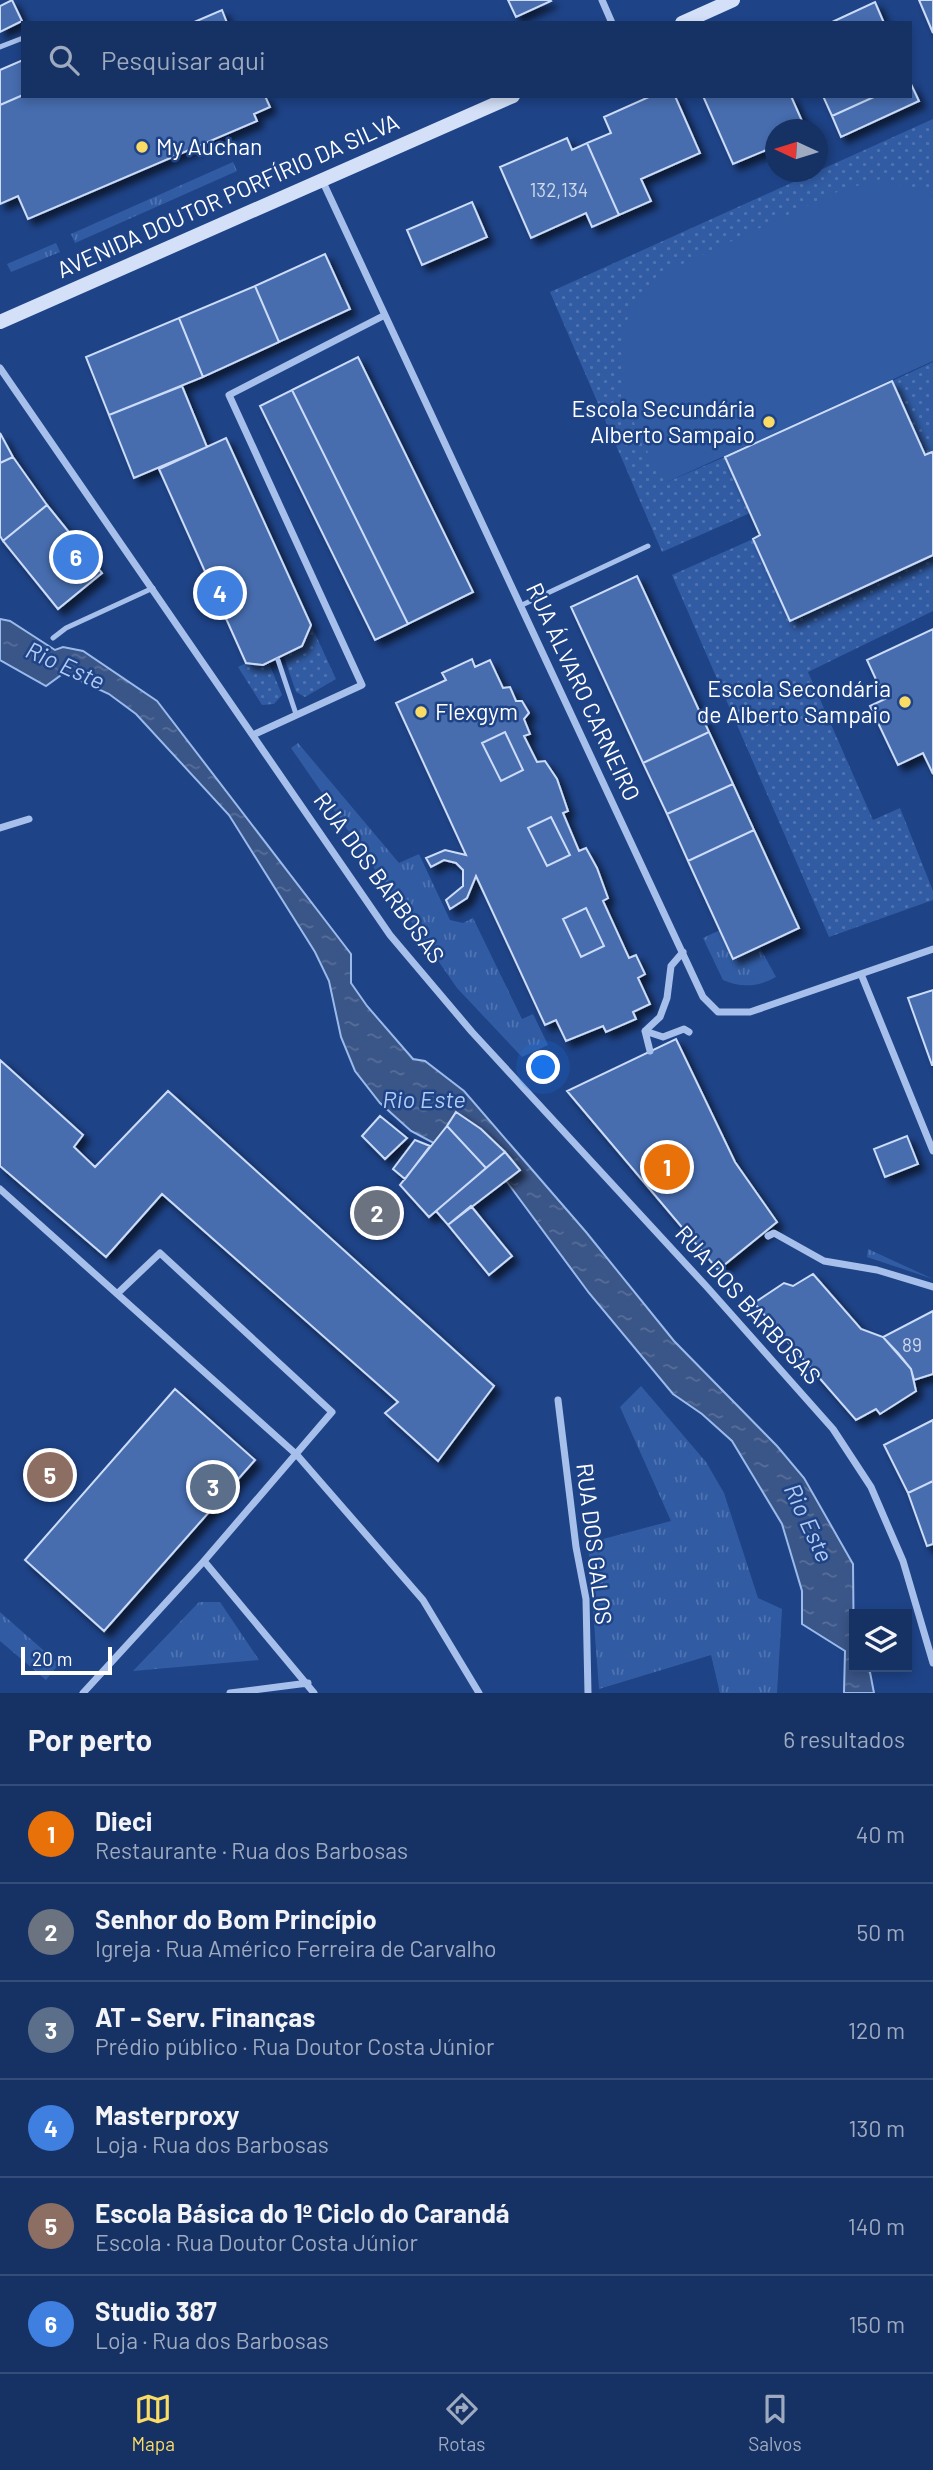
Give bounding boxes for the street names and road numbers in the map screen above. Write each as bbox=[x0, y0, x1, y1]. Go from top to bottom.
street label: AVENIDA DOUTOR PORFÍRIO DA SILVA bbox=[52, 107, 403, 283]
street label: RUA ÁLVARO CARNEIRO bbox=[521, 578, 647, 805]
street label: RUA DOS BARBOSAS bbox=[308, 786, 451, 968]
street label: RUA DOS BARBOSAS bbox=[670, 1219, 828, 1390]
street label: RUA DOS GALOS bbox=[571, 1461, 619, 1626]

